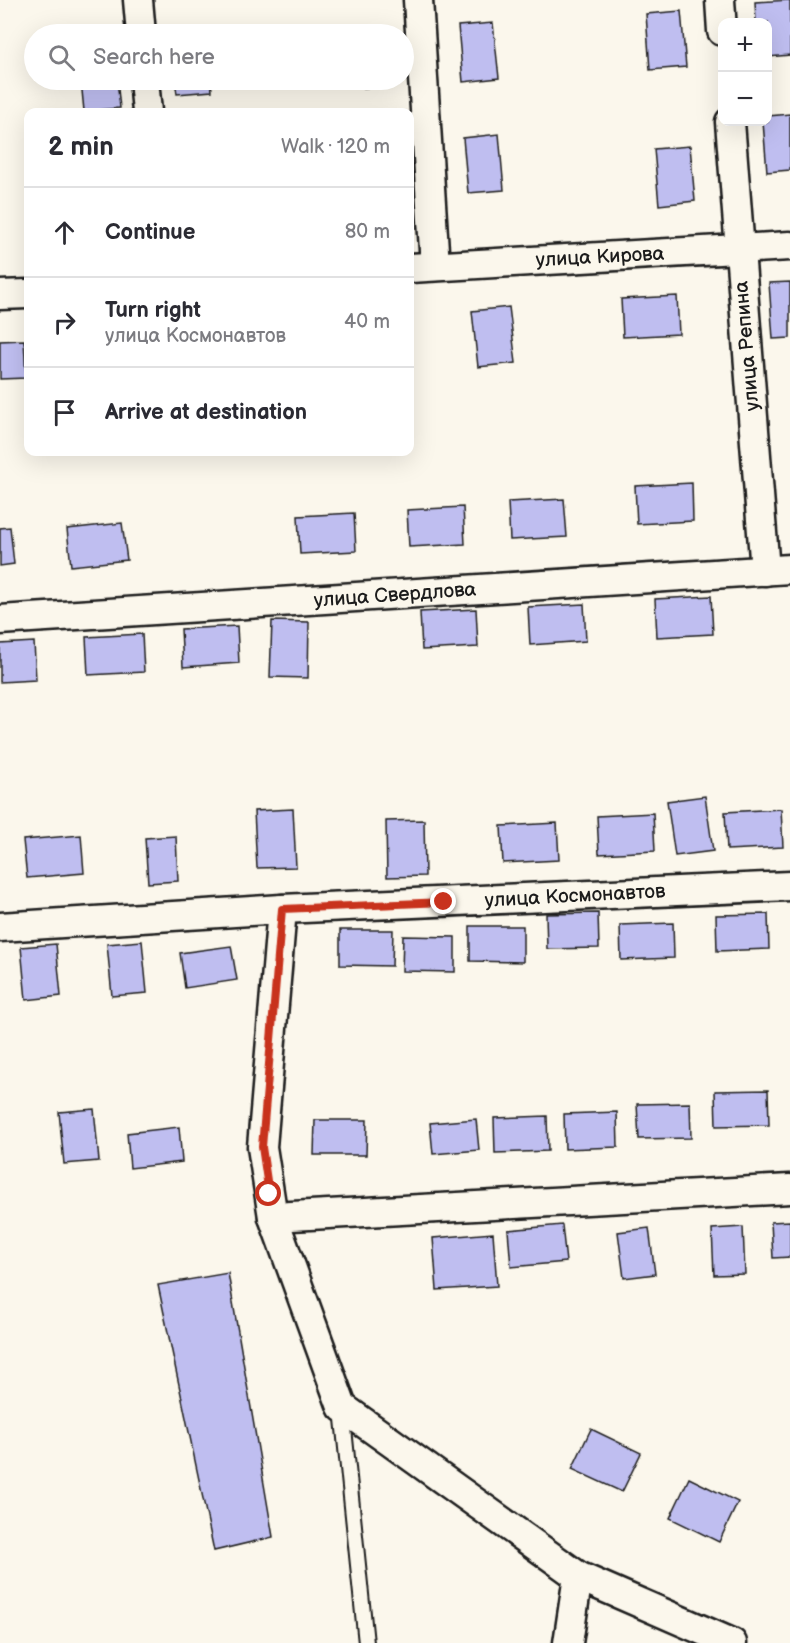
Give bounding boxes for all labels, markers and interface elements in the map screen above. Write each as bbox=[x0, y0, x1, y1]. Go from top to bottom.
map controls bbox=[718, 18, 772, 126]
button: + bbox=[718, 18, 772, 72]
search box bbox=[24, 24, 414, 90]
icon: search bbox=[45, 41, 78, 74]
text: Search here bbox=[93, 44, 215, 71]
button: − bbox=[718, 72, 772, 126]
text: 2 min bbox=[48, 132, 114, 163]
text: Walk · 120 m bbox=[281, 135, 390, 159]
icon: ahead bbox=[48, 216, 81, 249]
text: Continue bbox=[105, 219, 195, 246]
text: 80 m bbox=[345, 220, 390, 244]
street label: улица Кирова bbox=[535, 242, 665, 272]
street label: улица Репина bbox=[729, 280, 765, 412]
text: Turn right bbox=[105, 297, 201, 324]
icon: right bbox=[48, 306, 81, 339]
text: 40 m bbox=[344, 310, 390, 334]
text: улица Космонавтов bbox=[105, 324, 286, 348]
icon: arrive bbox=[48, 396, 81, 429]
text: Arrive at destination bbox=[105, 399, 307, 426]
street label: улица Свердлова bbox=[313, 577, 477, 613]
street label: улица Космонавтов bbox=[484, 879, 667, 913]
route end bbox=[430, 888, 456, 914]
route start bbox=[255, 1180, 281, 1206]

